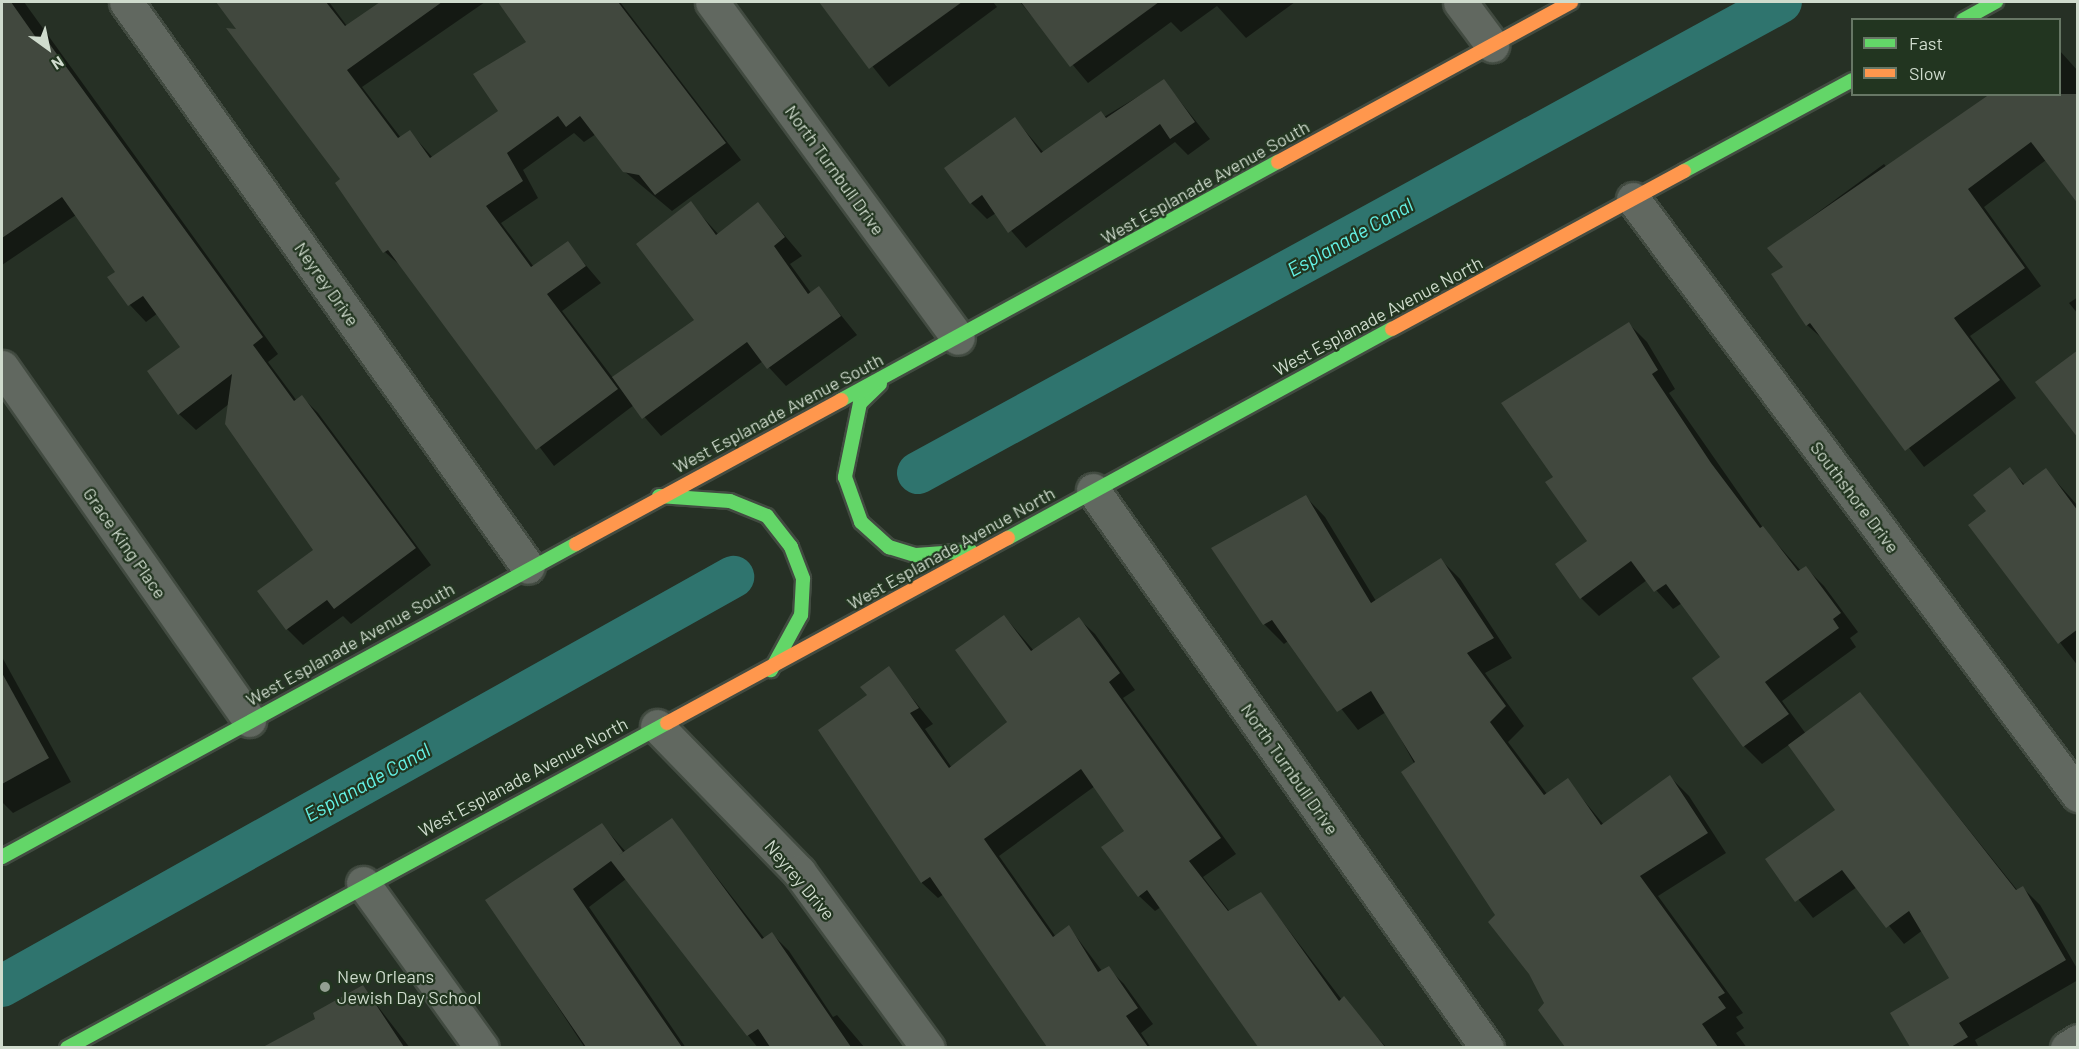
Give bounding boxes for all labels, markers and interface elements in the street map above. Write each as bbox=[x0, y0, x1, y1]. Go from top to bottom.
north arrow bbox=[18, 18, 78, 78]
legend bbox=[1851, 18, 2061, 96]
text: Fast bbox=[1909, 32, 1943, 54]
text: N bbox=[48, 53, 68, 74]
text: Slow bbox=[1909, 62, 1946, 84]
street label: North Turnbull Drive bbox=[781, 101, 889, 239]
street label: West Esplanade Avenue South bbox=[1097, 116, 1313, 248]
water label: Esplanade Canal bbox=[1283, 192, 1417, 282]
street label: Neyrey Drive bbox=[290, 238, 364, 330]
street label: West Esplanade Avenue North bbox=[1270, 252, 1486, 380]
street label: West Esplanade Avenue South bbox=[669, 348, 887, 478]
street label: Southshore Drive bbox=[1806, 437, 1904, 557]
street label: West Esplanade Avenue North bbox=[844, 482, 1058, 614]
street label: Grace King Place bbox=[79, 483, 171, 603]
street label: West Esplanade Avenue South bbox=[242, 578, 458, 710]
street label: North Turnbull Drive bbox=[1237, 699, 1343, 839]
street label: West Esplanade Avenue North bbox=[415, 713, 631, 841]
water label: Esplanade Canal bbox=[300, 737, 434, 827]
street label: Neyrey Drive bbox=[760, 836, 840, 924]
place label: New Orleans Jewish Day School bbox=[337, 966, 481, 1008]
marker: New Orleans Jewish Day School bbox=[318, 980, 332, 994]

